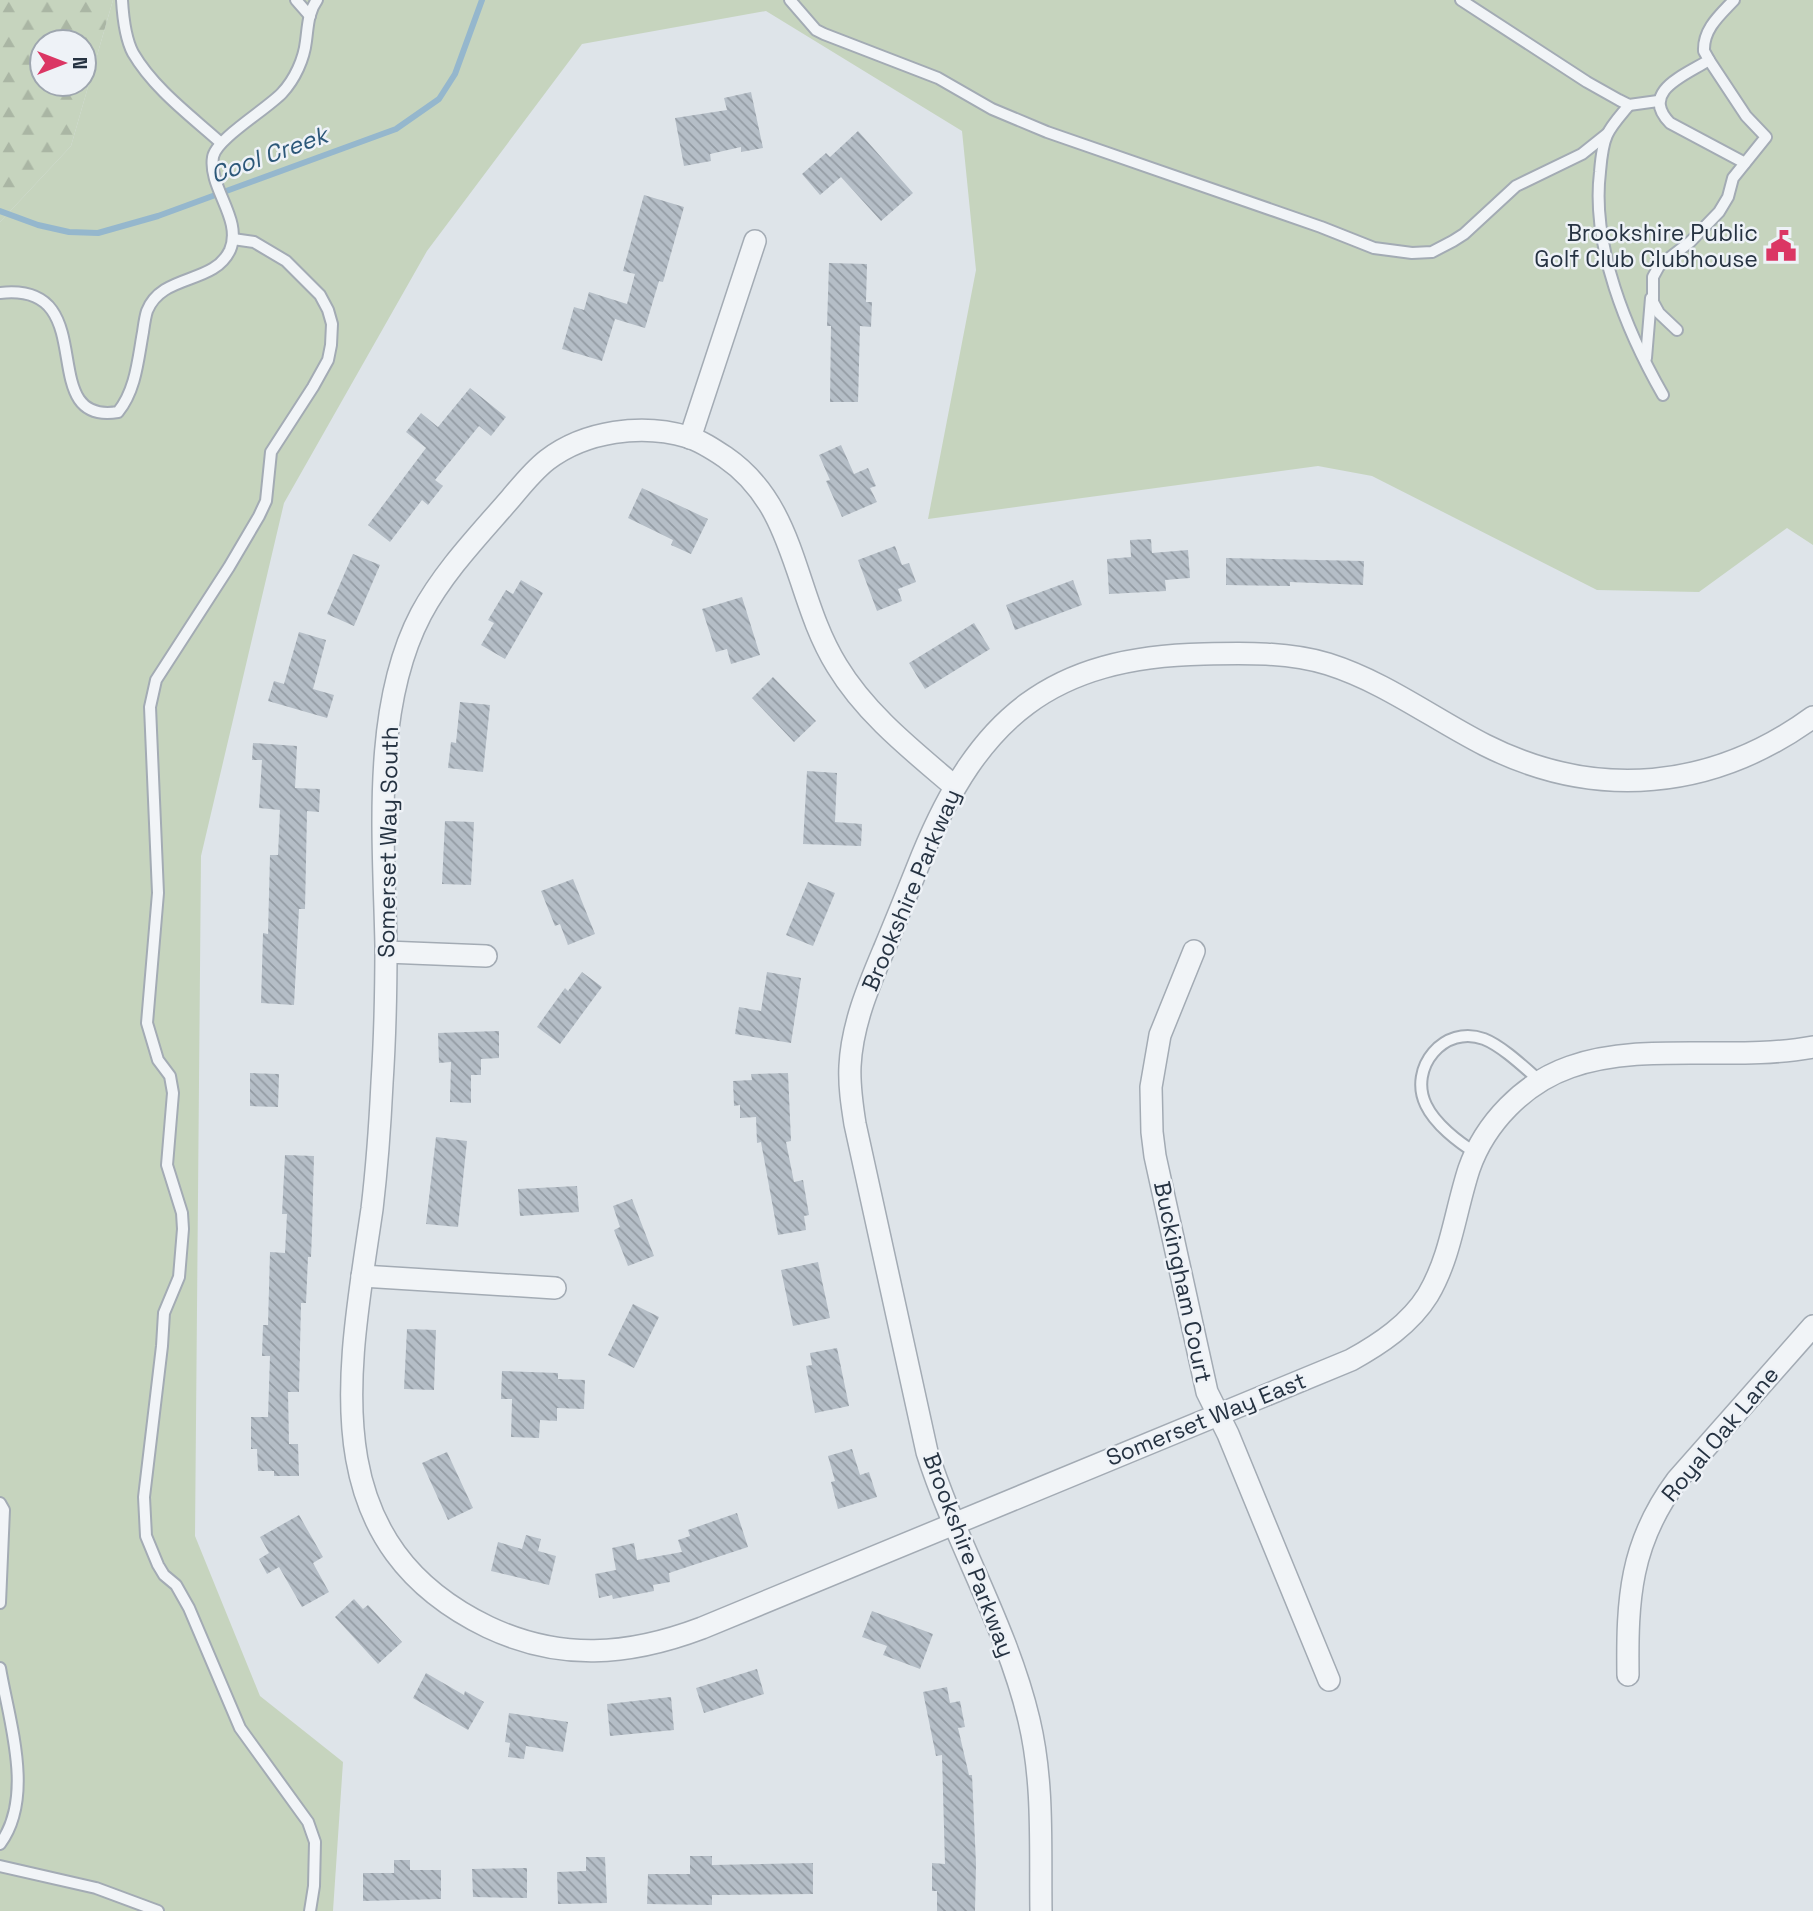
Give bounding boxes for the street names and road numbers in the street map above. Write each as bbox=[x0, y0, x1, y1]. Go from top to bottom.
street label: Somerset Way South bbox=[371, 726, 405, 958]
street label: Brookshire Parkway bbox=[855, 784, 967, 996]
street label: Buckingham Court bbox=[1147, 1179, 1219, 1385]
street label: Royal Oak Lane bbox=[1655, 1360, 1785, 1508]
street label: Somerset Way East bbox=[1102, 1365, 1310, 1473]
street label: Brookshire Parkway bbox=[916, 1448, 1022, 1662]

